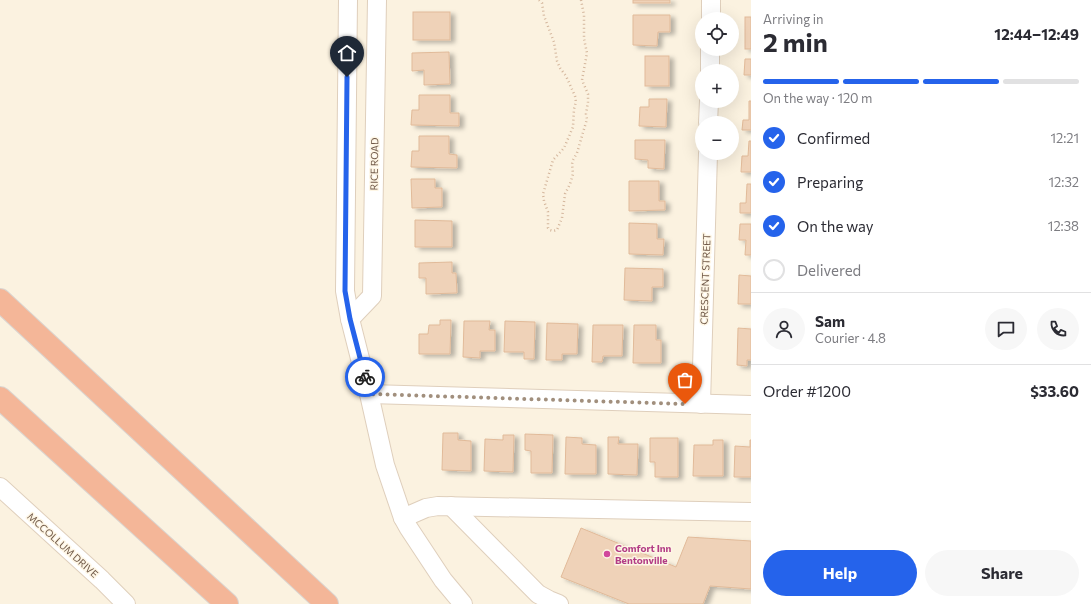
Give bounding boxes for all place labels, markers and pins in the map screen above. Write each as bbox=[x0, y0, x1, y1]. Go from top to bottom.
pin bbox=[330, 36, 364, 77]
pin bbox=[668, 363, 702, 404]
place label: Comfort Inn Bentonville bbox=[615, 542, 672, 566]
marker: Comfort Inn Bentonville bbox=[602, 549, 612, 559]

